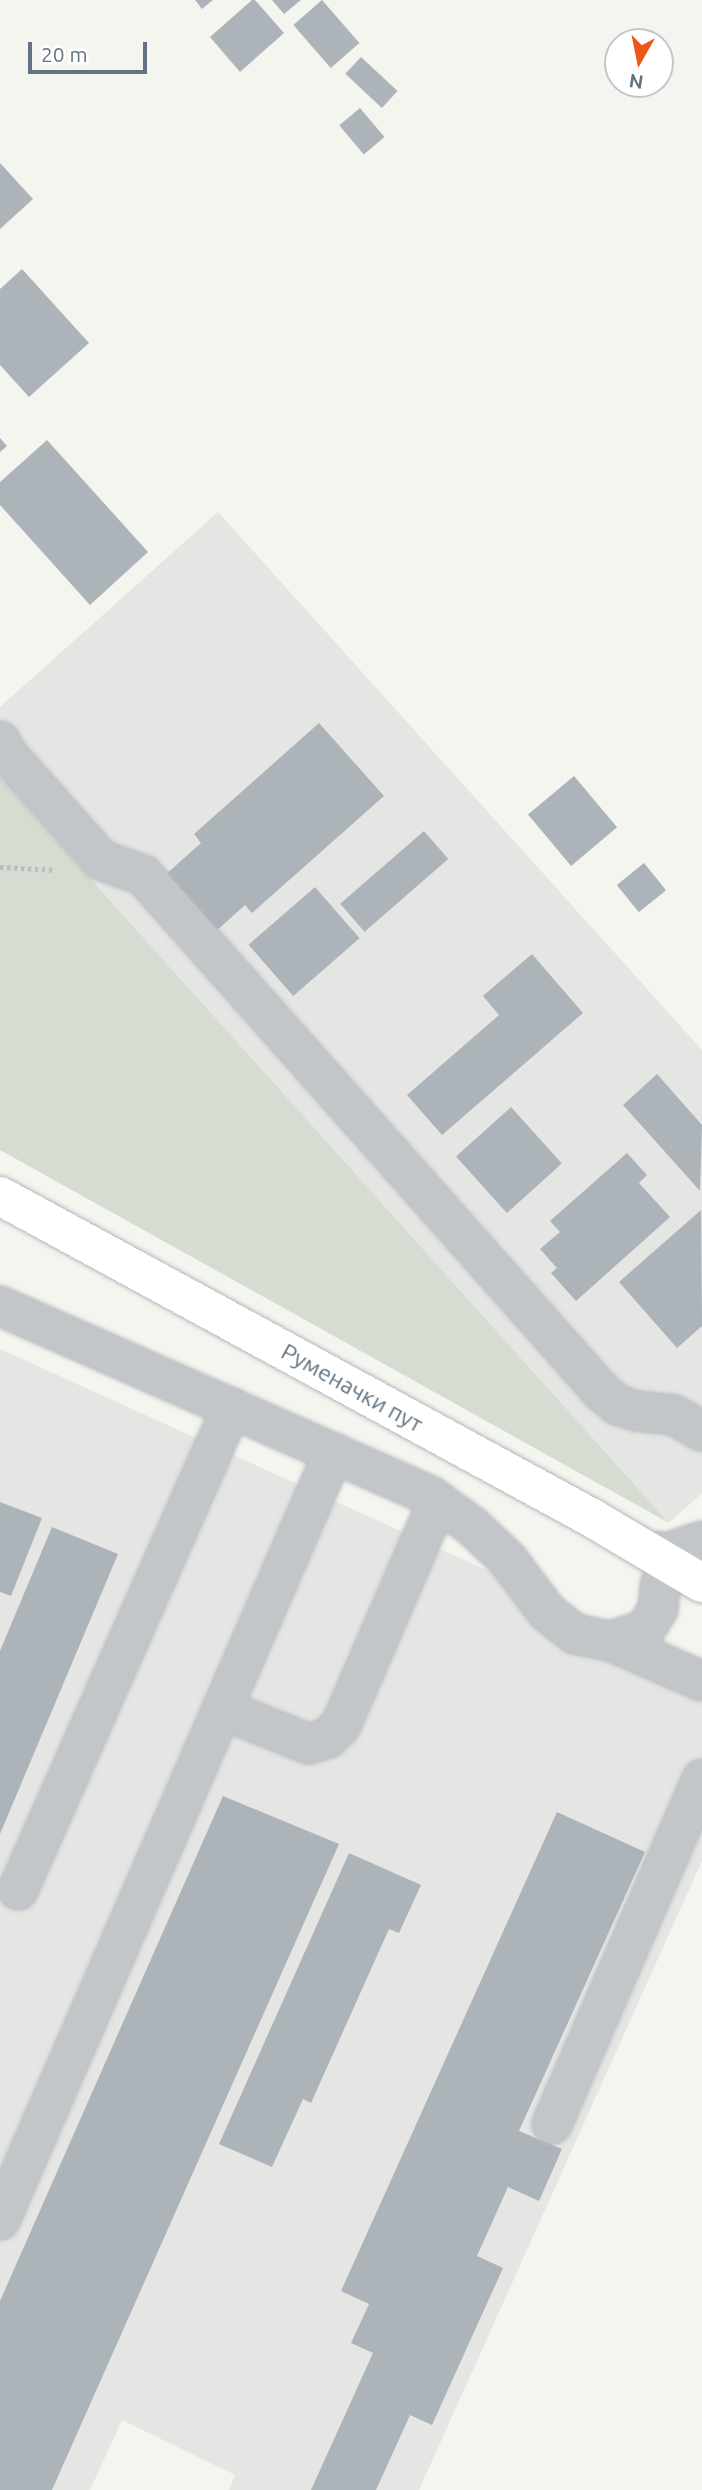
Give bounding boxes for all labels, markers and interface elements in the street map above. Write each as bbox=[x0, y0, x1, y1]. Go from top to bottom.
scale bar bbox=[32, 28, 150, 72]
north arrow bbox=[604, 28, 674, 98]
text: 20 m bbox=[41, 42, 88, 66]
text: N bbox=[627, 70, 645, 94]
street label: Руменачки пут bbox=[276, 1338, 428, 1438]

